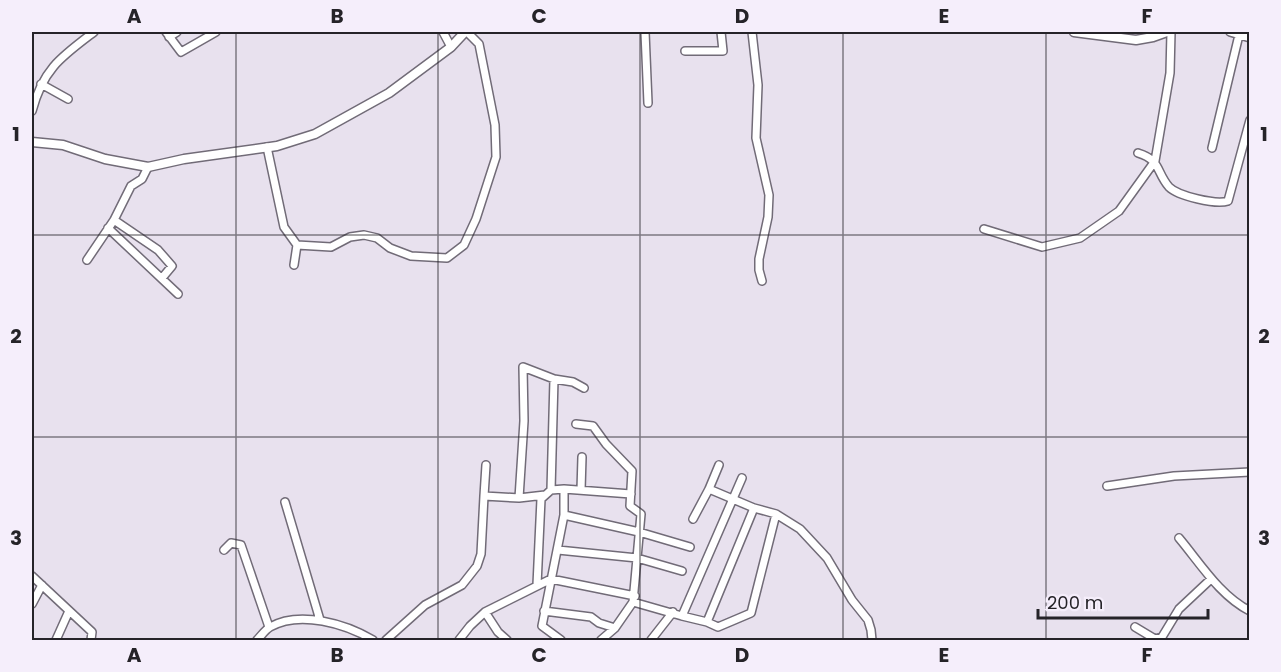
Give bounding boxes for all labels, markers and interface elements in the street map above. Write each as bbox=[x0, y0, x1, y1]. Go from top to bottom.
text: A bbox=[127, 2, 142, 30]
text: B bbox=[330, 2, 344, 30]
text: C bbox=[531, 2, 547, 30]
text: D bbox=[735, 2, 749, 30]
text: E bbox=[939, 2, 949, 30]
text: F bbox=[1142, 2, 1153, 30]
text: 1 bbox=[12, 120, 20, 148]
text: 1 bbox=[1260, 120, 1268, 148]
text: 2 bbox=[10, 322, 22, 350]
text: 2 bbox=[1258, 322, 1270, 350]
text: 3 bbox=[10, 524, 22, 552]
text: 3 bbox=[1258, 524, 1270, 552]
scale bar bbox=[1038, 582, 1208, 620]
text: 200 m bbox=[1047, 590, 1103, 615]
text: A bbox=[127, 641, 142, 669]
text: B bbox=[330, 641, 344, 669]
text: C bbox=[531, 641, 547, 669]
text: D bbox=[735, 641, 749, 669]
text: E bbox=[939, 641, 949, 669]
text: F bbox=[1142, 641, 1153, 669]

